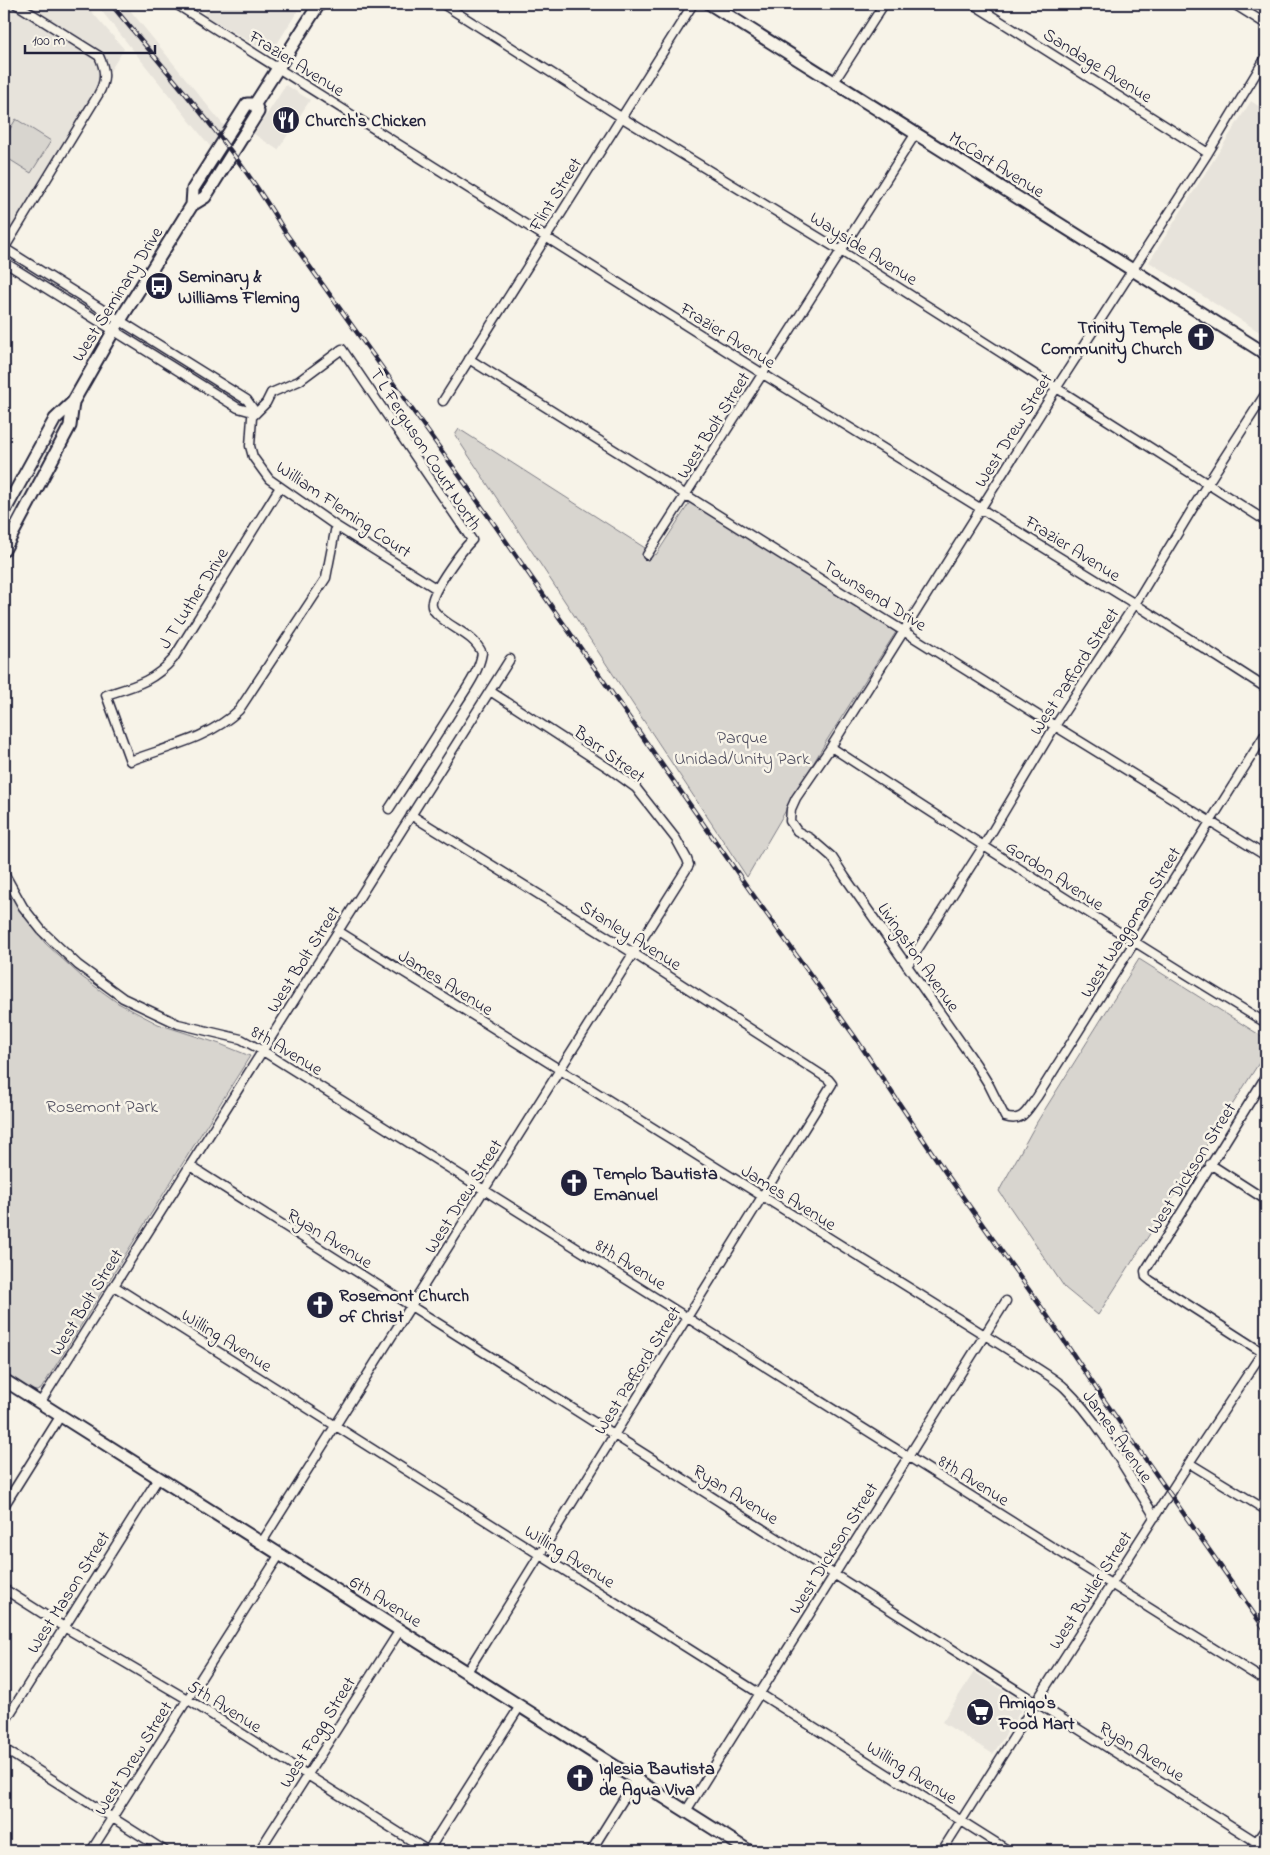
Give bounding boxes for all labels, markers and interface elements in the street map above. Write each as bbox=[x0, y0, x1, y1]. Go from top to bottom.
scale bar bbox=[25, 22, 155, 54]
street label: Sandage Avenue bbox=[1037, 23, 1157, 112]
street label: Frazier Avenue bbox=[242, 24, 350, 105]
text: 100 m bbox=[32, 30, 65, 52]
restaurant icon: Church's Chicken bbox=[271, 105, 301, 135]
place label: Church's Chicken bbox=[305, 109, 426, 135]
street label: McCart Avenue bbox=[943, 126, 1050, 206]
street label: Flint Street bbox=[523, 153, 590, 238]
street label: Wayside Avenue bbox=[804, 206, 923, 294]
street label: West Seminary Drive bbox=[67, 222, 171, 368]
place label: Seminary & Williams Fleming bbox=[178, 265, 300, 313]
bus stop icon: Seminary & Williams Fleming bbox=[144, 271, 174, 301]
street label: Frazier Avenue bbox=[673, 296, 781, 377]
place label: Trinity Temple Community Church bbox=[1041, 316, 1183, 364]
church icon: Trinity Temple Community Church bbox=[1186, 322, 1216, 352]
street label: T L Ferguson Court North bbox=[361, 364, 487, 537]
street label: West Bolt Street bbox=[671, 368, 758, 485]
street label: West Drew Street bbox=[969, 369, 1060, 493]
street label: William Fleming Court bbox=[270, 456, 416, 566]
street label: Frazier Avenue bbox=[1018, 509, 1126, 590]
street label: J T Luther Drive bbox=[153, 542, 237, 655]
street label: Townsend Drive bbox=[817, 554, 932, 639]
street label: West Pafford Street bbox=[1025, 603, 1127, 741]
street label: Barr Street bbox=[567, 720, 650, 790]
park label: Parque Unidad/Unity Park bbox=[674, 726, 810, 773]
street label: Gordon Avenue bbox=[999, 835, 1109, 919]
street label: West Waggoman Street bbox=[1075, 843, 1190, 1004]
street label: Stanley Avenue bbox=[574, 895, 687, 979]
street label: Livingston Avenue bbox=[869, 898, 965, 1020]
street label: West Bolt Street bbox=[261, 902, 348, 1019]
street label: James Avenue bbox=[392, 944, 498, 1024]
street label: 8th Avenue bbox=[245, 1020, 328, 1084]
park label: Rosemont Park bbox=[46, 1095, 158, 1121]
street label: West Dickson Street bbox=[1142, 1098, 1244, 1240]
street label: West Drew Street bbox=[419, 1135, 510, 1259]
street label: James Avenue bbox=[735, 1159, 841, 1239]
place label: Templo Bautista Emanuel bbox=[593, 1162, 718, 1209]
church icon: Templo Bautista Emanuel bbox=[559, 1168, 589, 1198]
street label: Ryan Avenue bbox=[281, 1203, 378, 1277]
street label: 8th Avenue bbox=[589, 1234, 671, 1298]
street label: West Bolt Street bbox=[44, 1245, 131, 1362]
place label: Rosemont Church of Christ bbox=[339, 1284, 470, 1331]
church icon: Rosemont Church of Christ bbox=[305, 1290, 335, 1320]
street label: West Pafford Street bbox=[589, 1302, 689, 1441]
street label: Willing Avenue bbox=[175, 1303, 277, 1381]
street label: James Avenue bbox=[1075, 1385, 1159, 1490]
street label: 8th Avenue bbox=[932, 1450, 1014, 1514]
street label: Ryan Avenue bbox=[687, 1459, 784, 1533]
street label: West Dickson Street bbox=[784, 1478, 886, 1620]
street label: Willing Avenue bbox=[518, 1519, 620, 1597]
street label: West Mason Street bbox=[22, 1527, 118, 1659]
street label: West Butler Street bbox=[1044, 1527, 1140, 1655]
street label: 6th Avenue bbox=[344, 1570, 427, 1636]
street label: West Fogg Street bbox=[274, 1672, 364, 1794]
street label: 5th Avenue bbox=[182, 1675, 267, 1741]
place label: Amigo's Food Mart bbox=[998, 1691, 1076, 1738]
street label: West Drew Street bbox=[89, 1697, 180, 1821]
supermarket icon: Amigo's Food Mart bbox=[965, 1697, 995, 1727]
street label: Ryan Avenue bbox=[1093, 1716, 1190, 1790]
street label: Willing Avenue bbox=[860, 1735, 962, 1813]
place label: Iglesia Bautista de Agua Viva bbox=[599, 1757, 715, 1805]
church icon: Iglesia Bautista de Agua Viva bbox=[565, 1763, 595, 1793]

